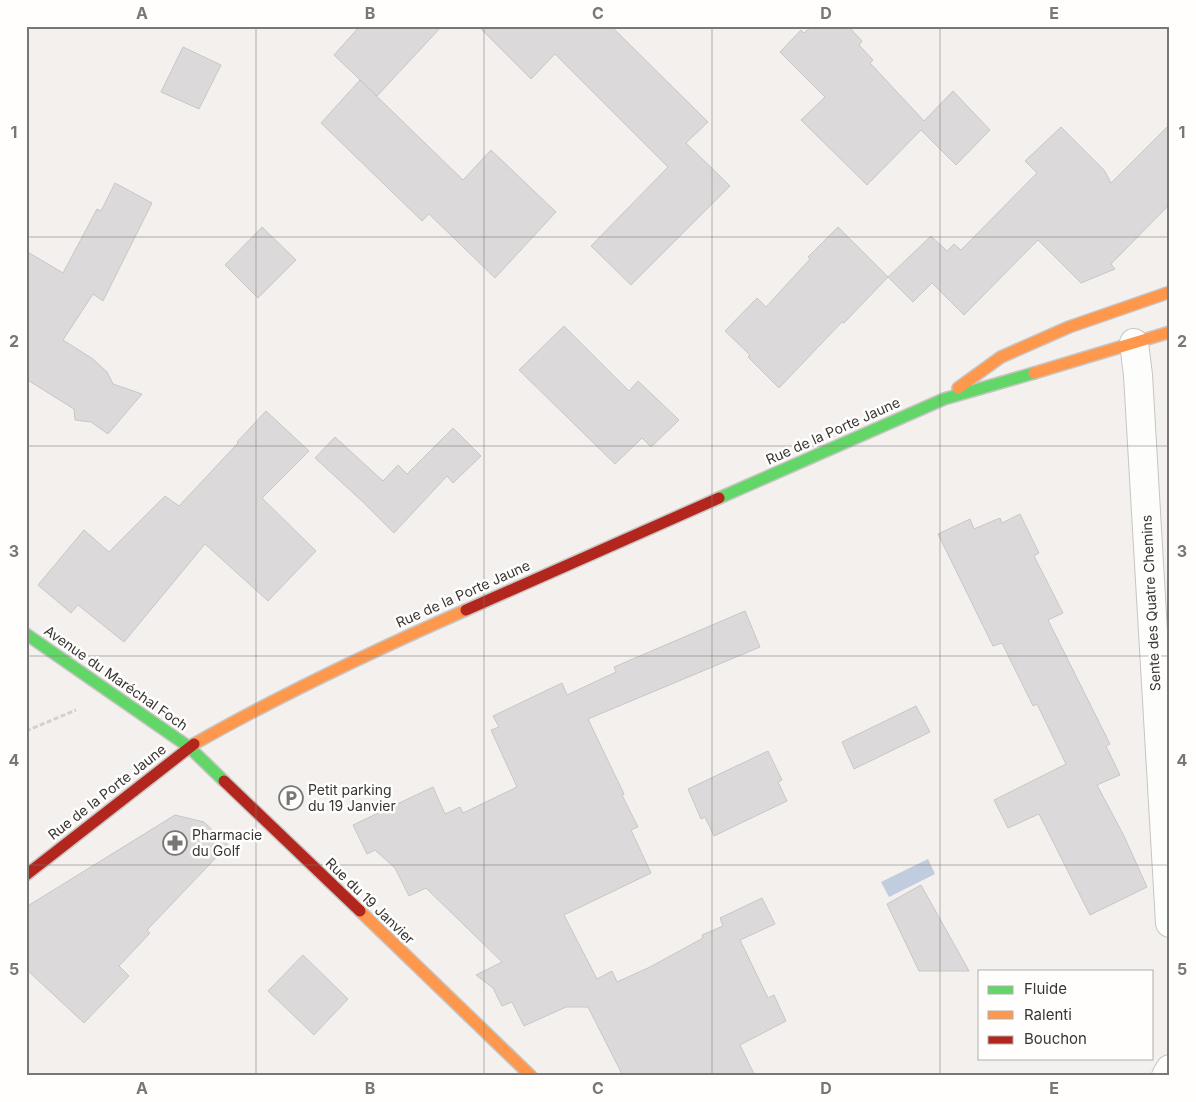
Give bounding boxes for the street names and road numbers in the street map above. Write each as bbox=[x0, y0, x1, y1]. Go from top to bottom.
street label: Rue de la Porte Jaune bbox=[763, 393, 903, 468]
street label: Sente des Quatre Chemins bbox=[1137, 514, 1164, 692]
street label: Rue de la Porte Jaune bbox=[393, 556, 533, 631]
street label: Avenue du Maréchal Foch bbox=[41, 621, 191, 734]
street label: Rue de la Porte Jaune bbox=[44, 740, 169, 843]
street label: Rue du 19 Janvier bbox=[322, 854, 418, 947]

